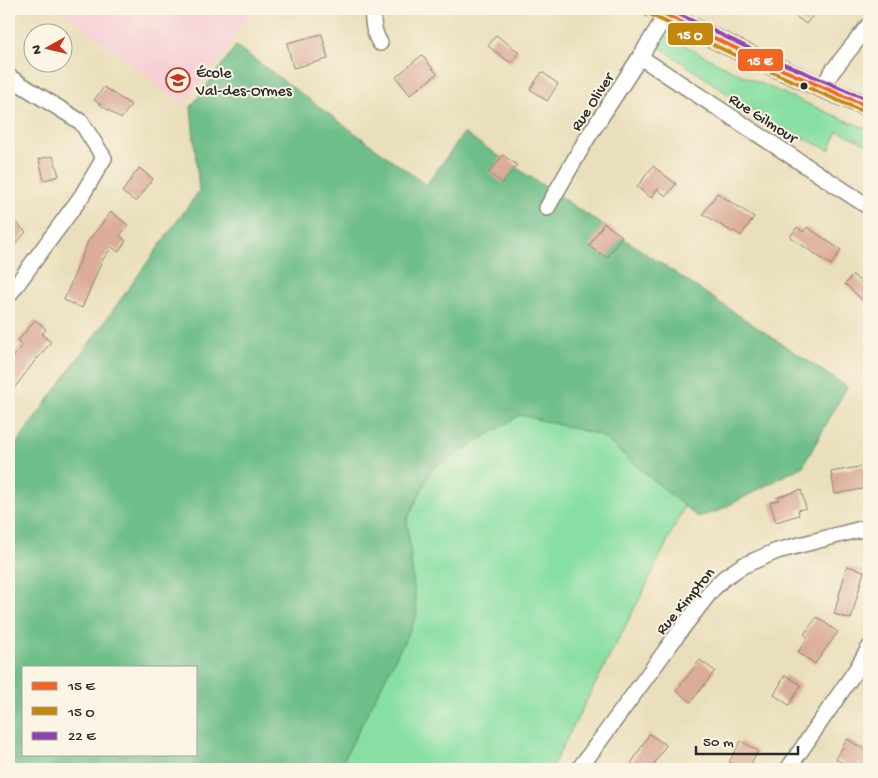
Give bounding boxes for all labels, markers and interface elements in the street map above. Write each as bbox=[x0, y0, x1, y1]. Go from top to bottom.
north arrow bbox=[22, 22, 72, 72]
line badge: 15 O bbox=[667, 22, 714, 46]
text: 15 O bbox=[677, 28, 703, 45]
text: N bbox=[29, 44, 47, 55]
line badge: 15 E bbox=[737, 48, 784, 72]
text: 15 E bbox=[746, 54, 774, 71]
place label: École Val-des-Ormes bbox=[195, 65, 293, 102]
school or university icon: École Val-des-Ormes bbox=[165, 67, 191, 93]
street label: Rue Oliver bbox=[568, 69, 620, 136]
unlabelled marker bbox=[799, 81, 809, 91]
street label: Rue Gilmour bbox=[724, 91, 801, 150]
street label: Rue Kimpton bbox=[653, 564, 721, 640]
legend bbox=[22, 666, 198, 756]
text: 15 E bbox=[67, 678, 95, 696]
text: 15 O bbox=[67, 704, 95, 722]
scale bar bbox=[696, 723, 798, 755]
text: 22 E bbox=[68, 728, 96, 746]
text: 50 m bbox=[703, 734, 734, 752]

